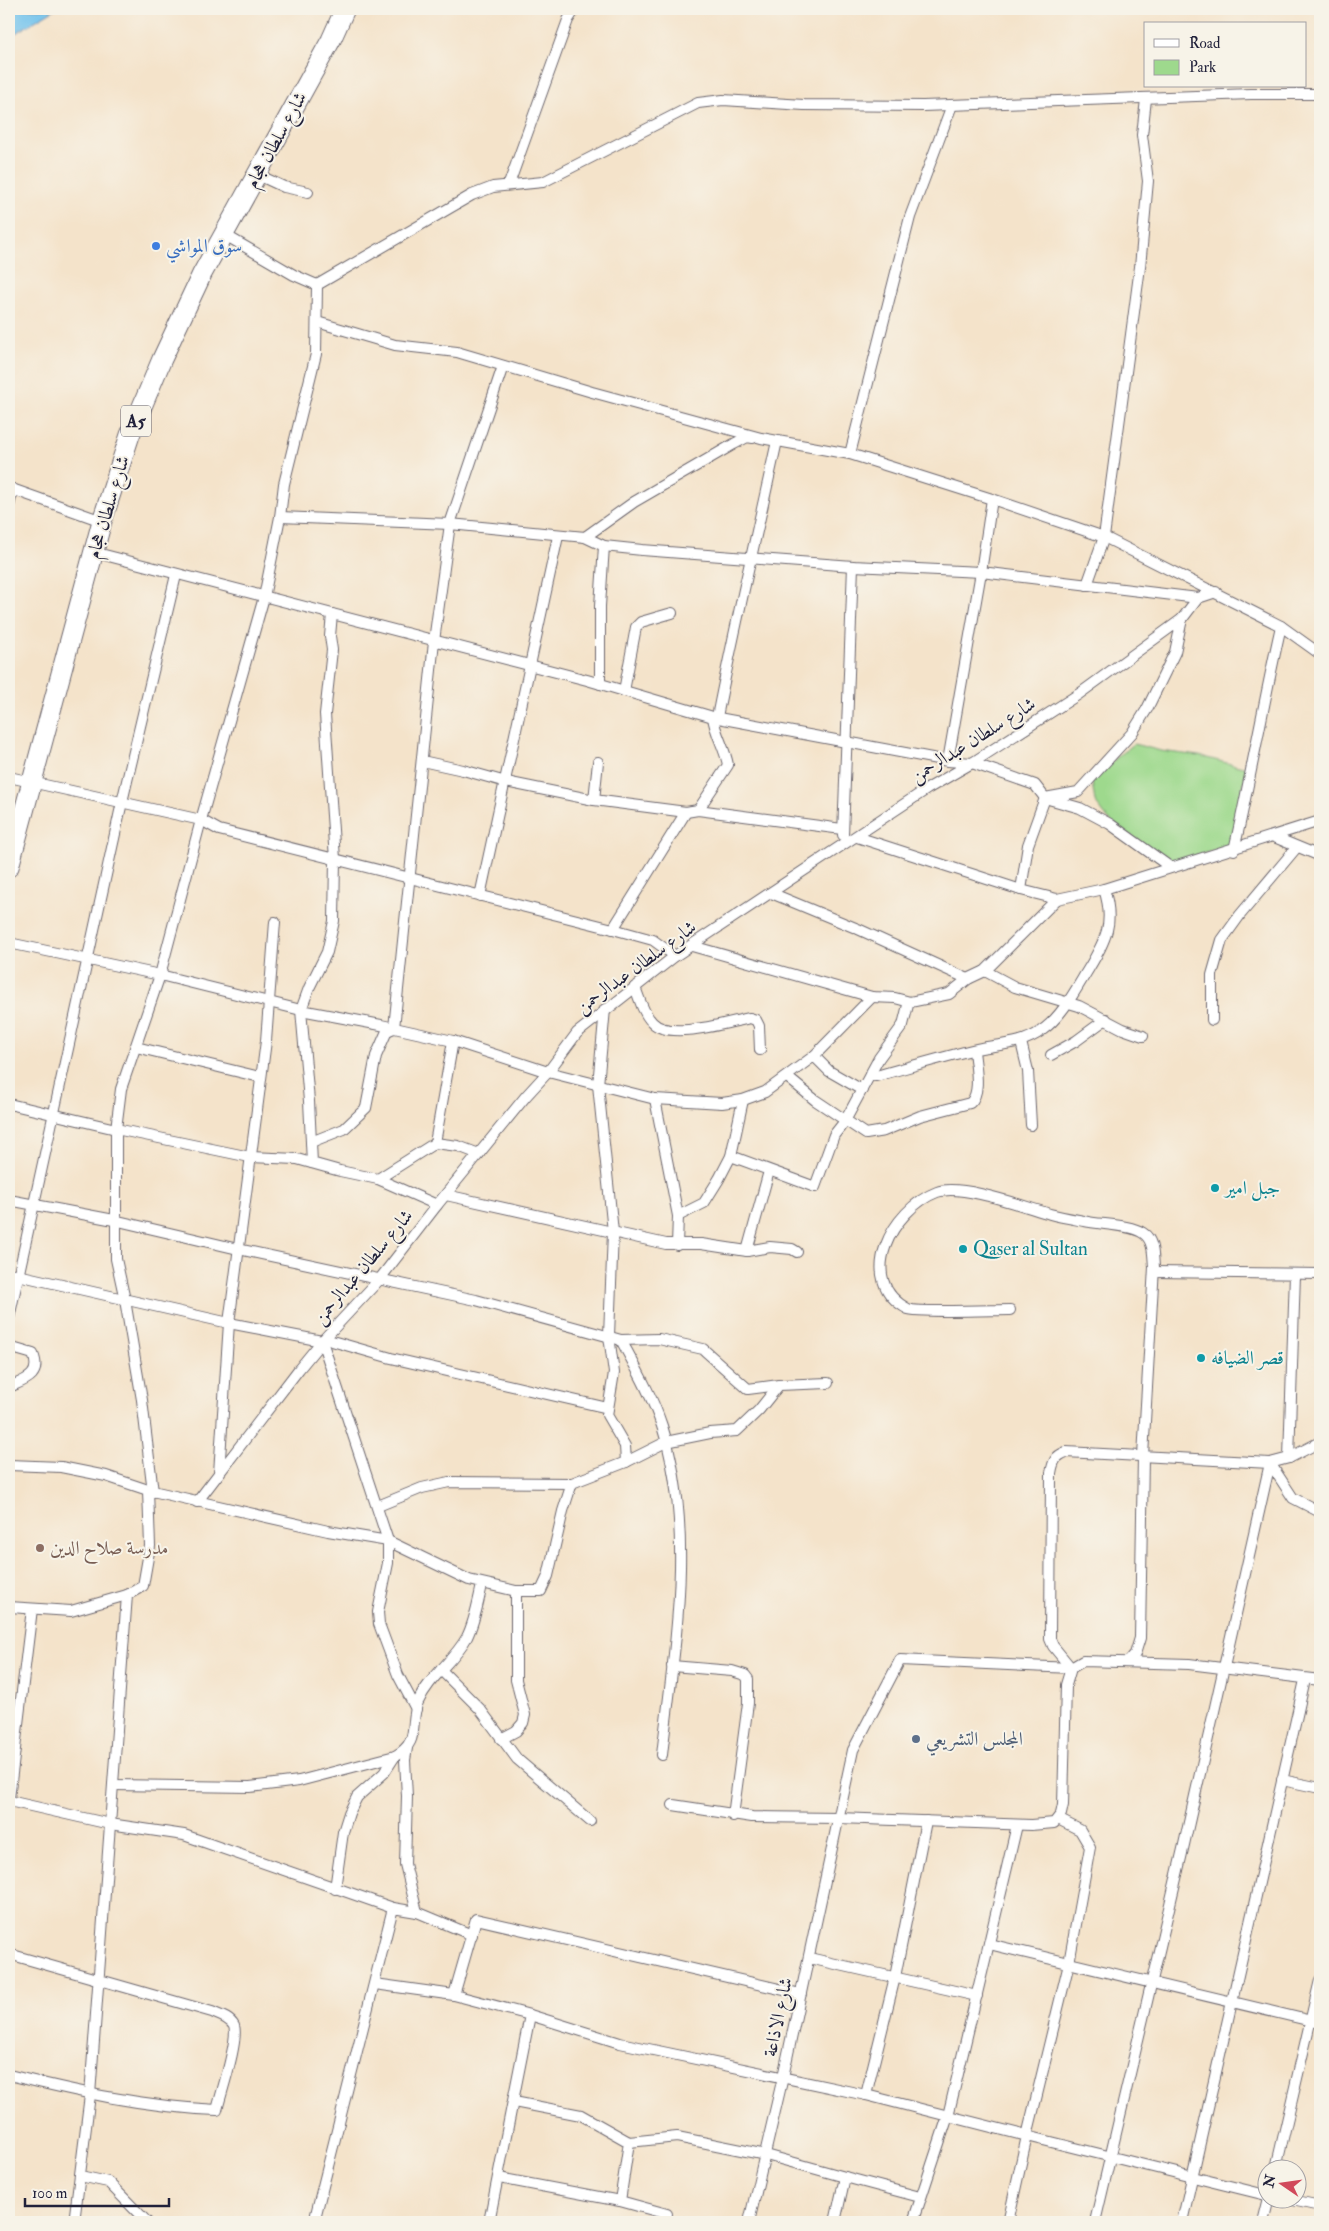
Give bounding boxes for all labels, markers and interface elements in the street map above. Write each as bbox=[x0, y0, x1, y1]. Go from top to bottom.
legend bbox=[1144, 22, 1306, 88]
text: Road bbox=[1189, 34, 1221, 53]
text: Park bbox=[1189, 58, 1216, 77]
street label: شارع سلطان هجام bbox=[240, 88, 316, 194]
place label: سوق المواشي bbox=[166, 234, 242, 263]
marker: سوق المواشي bbox=[150, 240, 162, 252]
road number: A5 bbox=[121, 406, 151, 436]
street label: شارع سلطان هجام bbox=[81, 453, 139, 563]
street label: شارع سلطان عبدالرحمن bbox=[906, 692, 1042, 791]
street label: شارع سلطان عبدالرحمن bbox=[571, 915, 703, 1021]
place label: جبل امير bbox=[1223, 1176, 1280, 1201]
marker: جبل امير bbox=[1209, 1182, 1221, 1194]
street label: شارع سلطان عبدالرحمن bbox=[308, 1204, 421, 1331]
place label: Qaser al Sultan bbox=[973, 1237, 1088, 1261]
marker: Qaser al Sultan bbox=[957, 1243, 969, 1255]
place label: قصر الضيافه bbox=[1211, 1346, 1284, 1370]
marker: قصر الضيافه bbox=[1195, 1352, 1207, 1364]
place label: مدرسة صلاح الدين bbox=[50, 1536, 168, 1565]
marker: مدرسة صلاح الدين bbox=[34, 1542, 46, 1554]
place label: المجلس التشريعي bbox=[926, 1727, 1023, 1756]
marker: المجلس التشريعي bbox=[910, 1733, 922, 1745]
street label: شارع الاذاعة bbox=[758, 1975, 801, 2060]
north arrow bbox=[1256, 2158, 1306, 2208]
text: N bbox=[1260, 2173, 1280, 2190]
scale bar bbox=[25, 2176, 169, 2208]
text: 100 m bbox=[32, 2184, 68, 2203]

